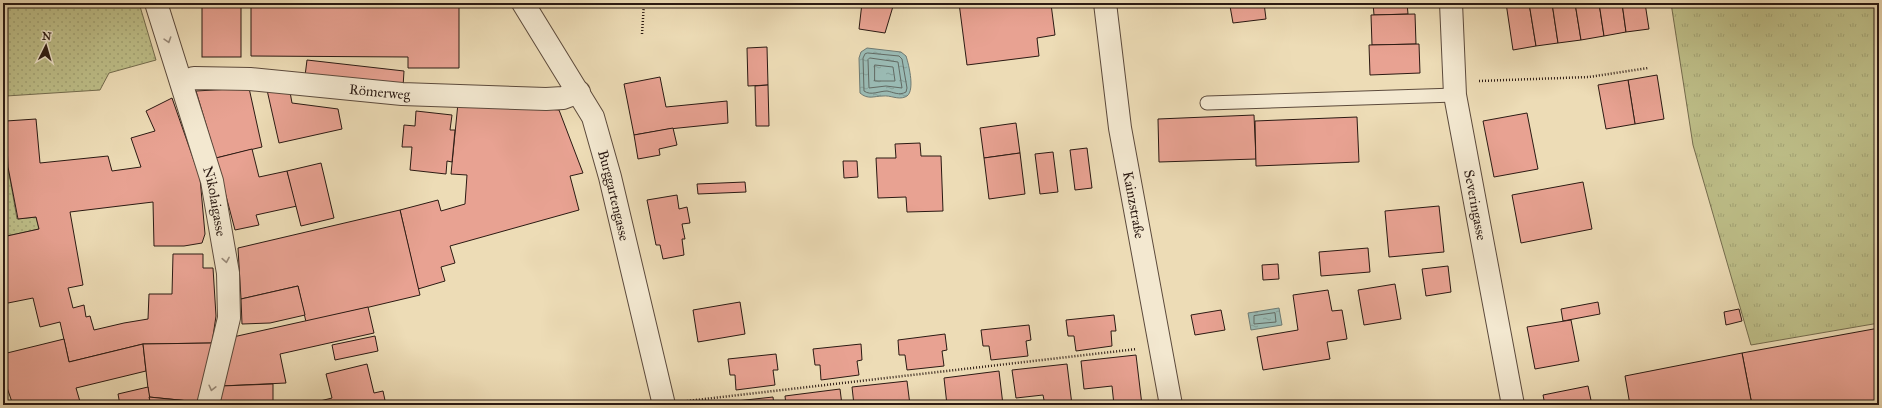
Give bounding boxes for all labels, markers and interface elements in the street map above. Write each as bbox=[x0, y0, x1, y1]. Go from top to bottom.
north arrow bbox=[26, 26, 66, 66]
text: N bbox=[42, 30, 53, 43]
one-way arrow bbox=[163, 36, 172, 43]
street label: Römerweg bbox=[348, 80, 411, 103]
street label: Burggartengasse bbox=[594, 148, 633, 243]
street label: Nikolaigasse bbox=[199, 164, 230, 238]
street label: Severingasse bbox=[1461, 168, 1491, 242]
street label: Kainzstraße bbox=[1120, 170, 1149, 240]
one-way arrow bbox=[221, 257, 229, 263]
one-way arrow bbox=[208, 384, 217, 391]

